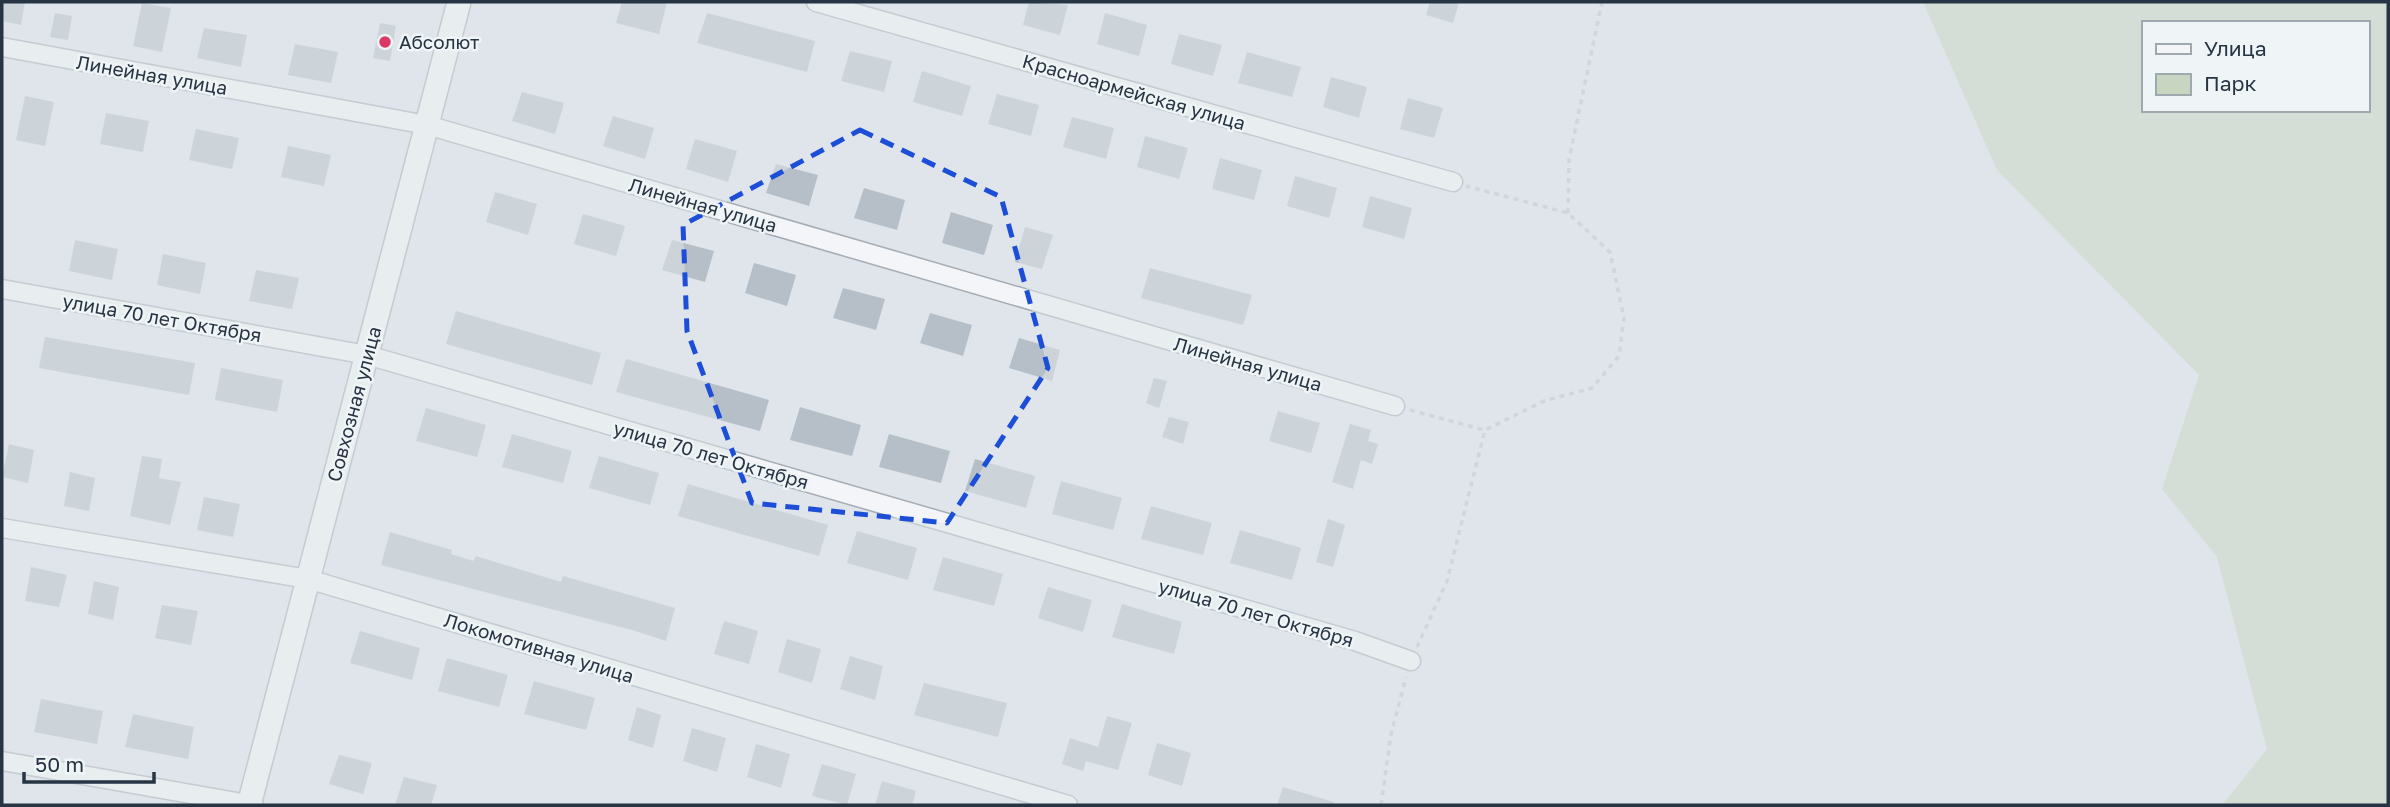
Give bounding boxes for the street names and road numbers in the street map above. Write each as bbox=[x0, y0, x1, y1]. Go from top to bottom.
street label: Красноармейская улица bbox=[1020, 49, 1248, 134]
street label: Линейная улица bbox=[75, 50, 229, 99]
street label: Линейная улица bbox=[626, 172, 780, 237]
street label: улица 70 лет Октября bbox=[61, 289, 263, 346]
street label: Совхозная улица bbox=[322, 324, 385, 484]
street label: Линейная улица bbox=[1171, 331, 1325, 396]
street label: улица 70 лет Октября bbox=[611, 416, 811, 493]
street label: улица 70 лет Октября bbox=[1156, 574, 1356, 651]
street label: Локомотивная улица bbox=[442, 608, 637, 687]

